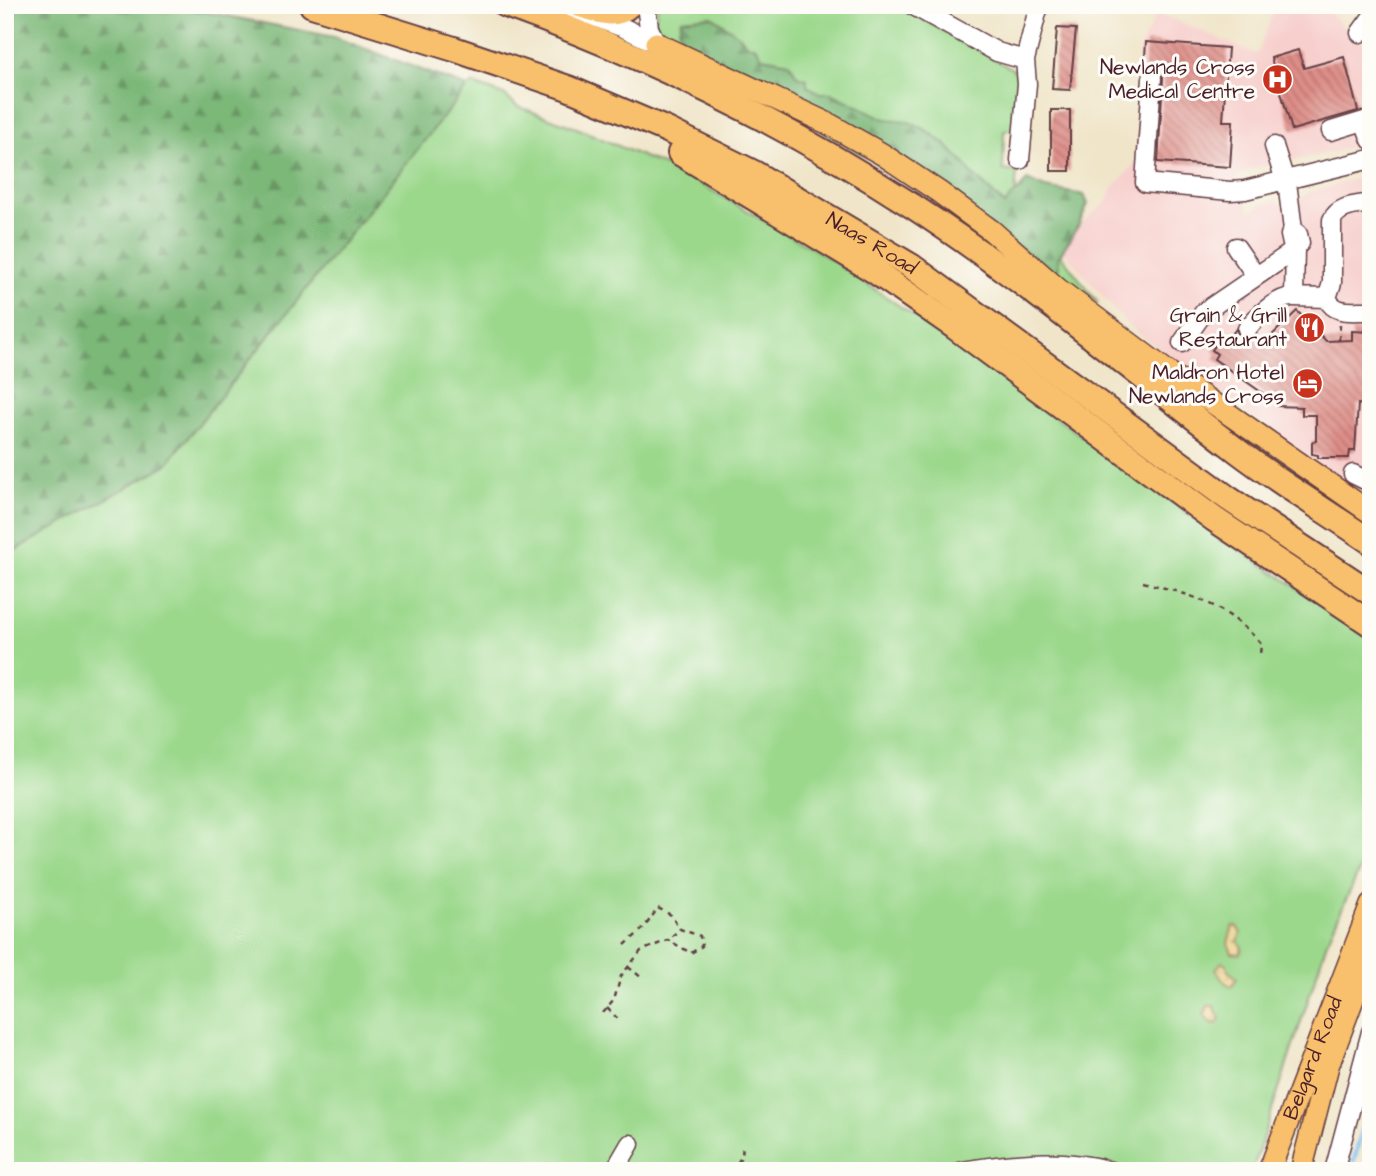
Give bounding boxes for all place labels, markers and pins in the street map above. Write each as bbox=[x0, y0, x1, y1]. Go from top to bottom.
place label: Newlands Cross Medical Centre bbox=[1100, 53, 1255, 106]
hospital icon: Newlands Cross Medical Centre bbox=[1261, 62, 1295, 96]
place label: Grain & Grill Restaurant bbox=[1170, 301, 1287, 354]
restaurant icon: Grain & Grill Restaurant bbox=[1293, 310, 1327, 344]
place label: Maldron Hotel Newlands Cross bbox=[1129, 358, 1284, 411]
hotel icon: Maldron Hotel Newlands Cross bbox=[1290, 367, 1324, 401]

